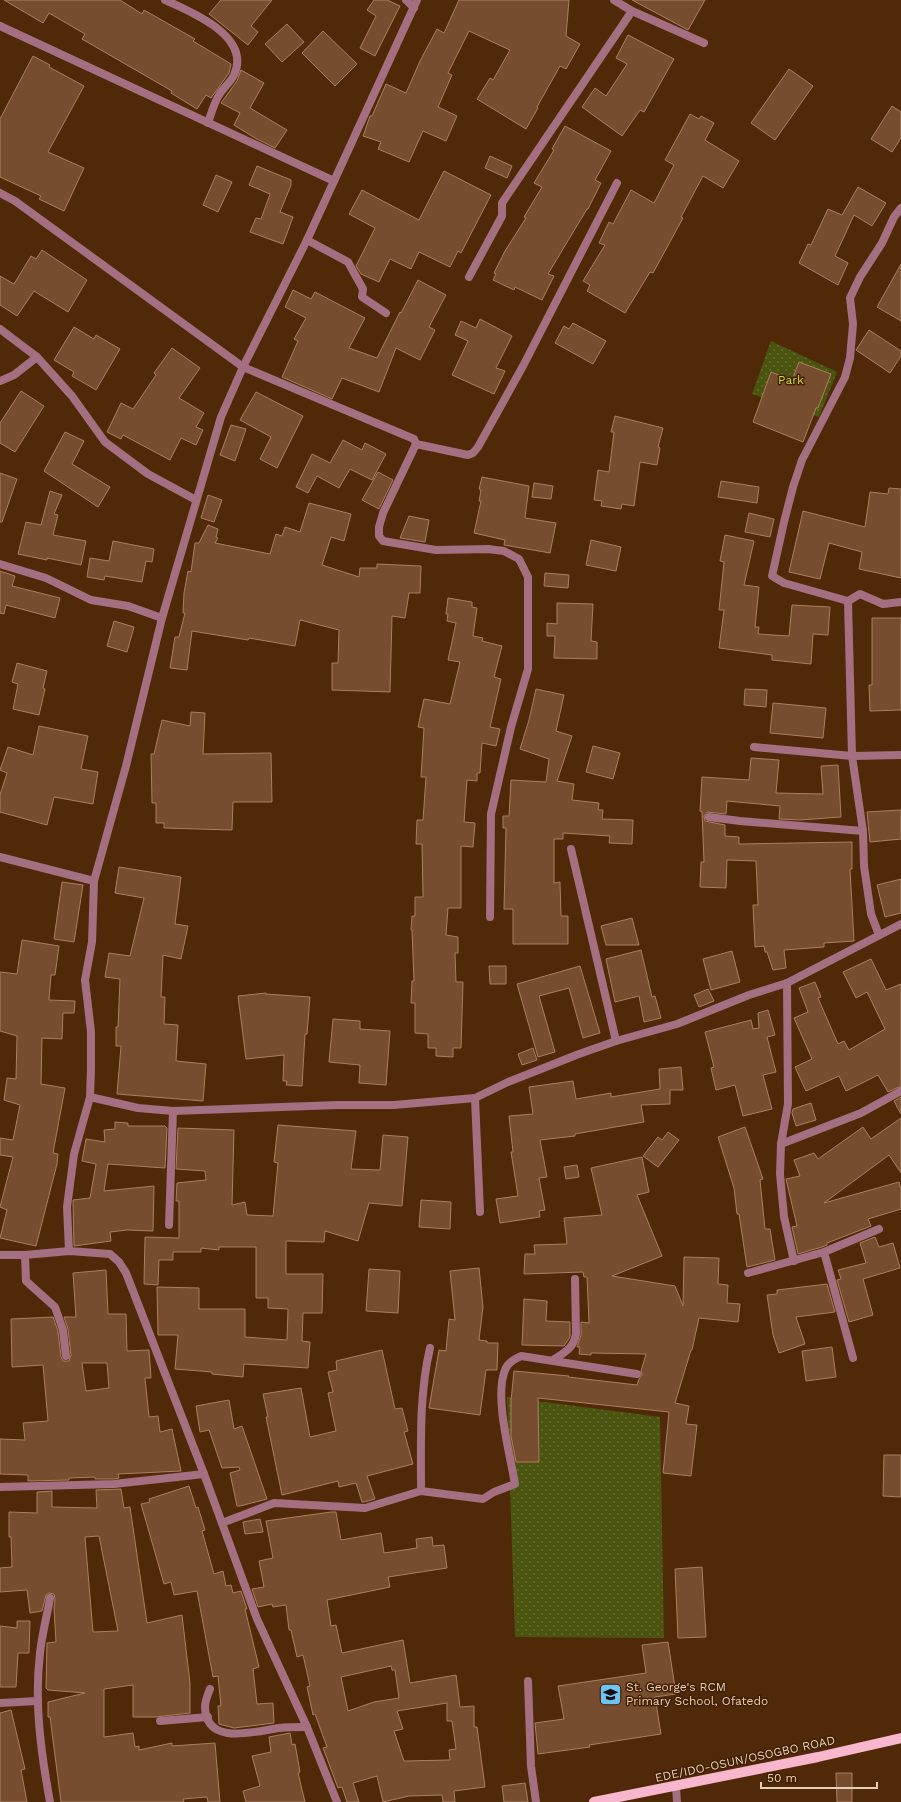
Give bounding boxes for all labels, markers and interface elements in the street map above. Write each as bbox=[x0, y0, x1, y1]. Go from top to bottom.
park label: Park bbox=[778, 373, 804, 387]
place label: St. George's RCM Primary School, Ofatedo bbox=[626, 1680, 768, 1708]
school or university icon: St. George's RCM Primary School, Ofatedo bbox=[598, 1681, 624, 1707]
street label: EDE/IDO-OSUN/OSOGBO ROAD bbox=[654, 1733, 836, 1785]
scale bar bbox=[761, 1764, 877, 1790]
text: 50 m bbox=[767, 1771, 797, 1785]

